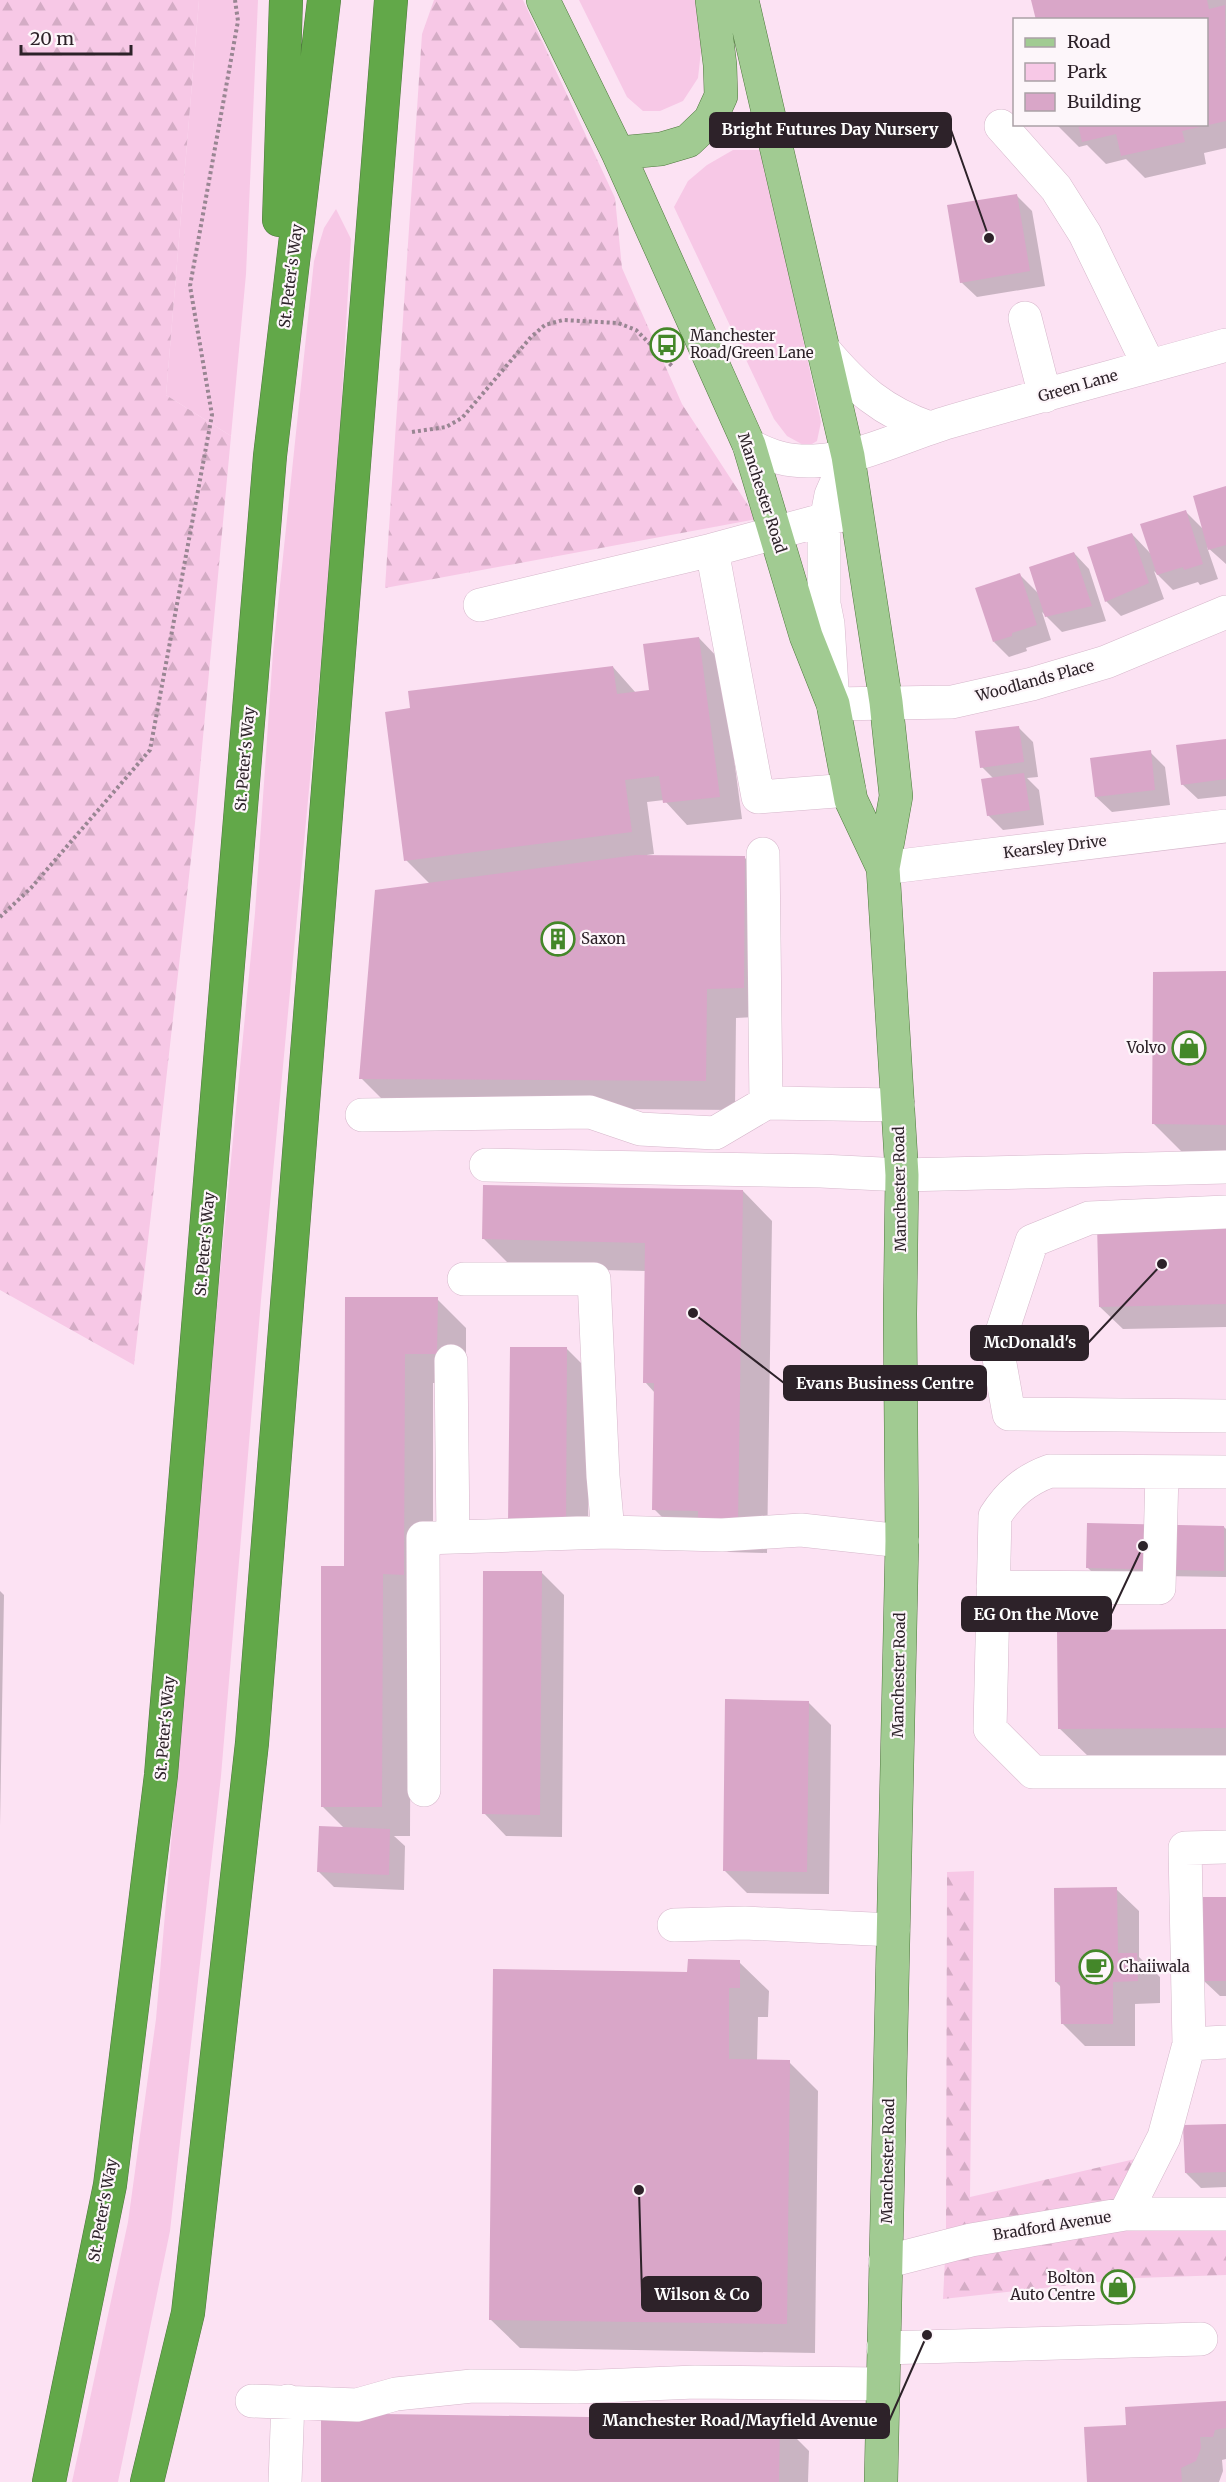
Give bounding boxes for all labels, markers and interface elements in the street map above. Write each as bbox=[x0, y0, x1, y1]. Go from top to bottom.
scale bar bbox=[21, 18, 130, 56]
legend bbox=[1013, 18, 1208, 126]
text: 20 m bbox=[30, 27, 74, 50]
text: Road bbox=[1067, 30, 1111, 53]
text: Park bbox=[1067, 60, 1108, 83]
text: Building bbox=[1067, 90, 1141, 113]
callout: Bright Futures Day Nursery bbox=[710, 113, 951, 147]
text: Bright Futures Day Nursery bbox=[722, 119, 939, 139]
street label: St. Peter's Way bbox=[275, 223, 306, 329]
place label: Manchester Road/Green Lane bbox=[690, 326, 814, 362]
bus stop icon: Manchester Road/Green Lane bbox=[649, 327, 685, 363]
street label: Green Lane bbox=[1036, 365, 1120, 406]
street label: Manchester Road bbox=[734, 430, 791, 555]
street label: Woodlands Place bbox=[973, 656, 1096, 706]
street label: St. Peter's Way bbox=[230, 706, 259, 812]
street label: Kearsley Drive bbox=[1002, 831, 1108, 862]
building icon: Saxon bbox=[540, 921, 576, 957]
place label: Saxon bbox=[581, 929, 626, 948]
shop icon: Volvo bbox=[1171, 1030, 1207, 1066]
place label: Volvo bbox=[1126, 1038, 1166, 1057]
street label: Manchester Road bbox=[889, 1126, 910, 1252]
street label: St. Peter's Way bbox=[190, 1191, 219, 1297]
callout: McDonald's bbox=[971, 1326, 1088, 1360]
text: McDonald's bbox=[984, 1332, 1076, 1352]
callout: Evans Business Centre bbox=[784, 1366, 986, 1400]
text: Evans Business Centre bbox=[796, 1373, 974, 1393]
callout: EG On the Move bbox=[962, 1597, 1111, 1631]
text: EG On the Move bbox=[973, 1604, 1099, 1624]
street label: Manchester Road bbox=[888, 1612, 909, 1738]
street label: St. Peter's Way bbox=[150, 1675, 179, 1781]
cafe icon: Chaiiwala bbox=[1078, 1949, 1114, 1985]
place label: Chaiiwala bbox=[1119, 1957, 1190, 1976]
street label: Manchester Road bbox=[877, 2098, 898, 2224]
street label: St. Peter's Way bbox=[84, 2156, 121, 2263]
street label: Bradford Avenue bbox=[991, 2207, 1113, 2244]
place label: Bolton Auto Centre bbox=[1009, 2268, 1095, 2304]
shop icon: Bolton Auto Centre bbox=[1100, 2269, 1136, 2305]
callout: Wilson & Co bbox=[642, 2277, 761, 2311]
text: Wilson & Co bbox=[653, 2284, 750, 2304]
callout: Manchester Road/Mayfield Avenue bbox=[590, 2404, 889, 2438]
text: Manchester Road/Mayfield Avenue bbox=[603, 2410, 878, 2430]

